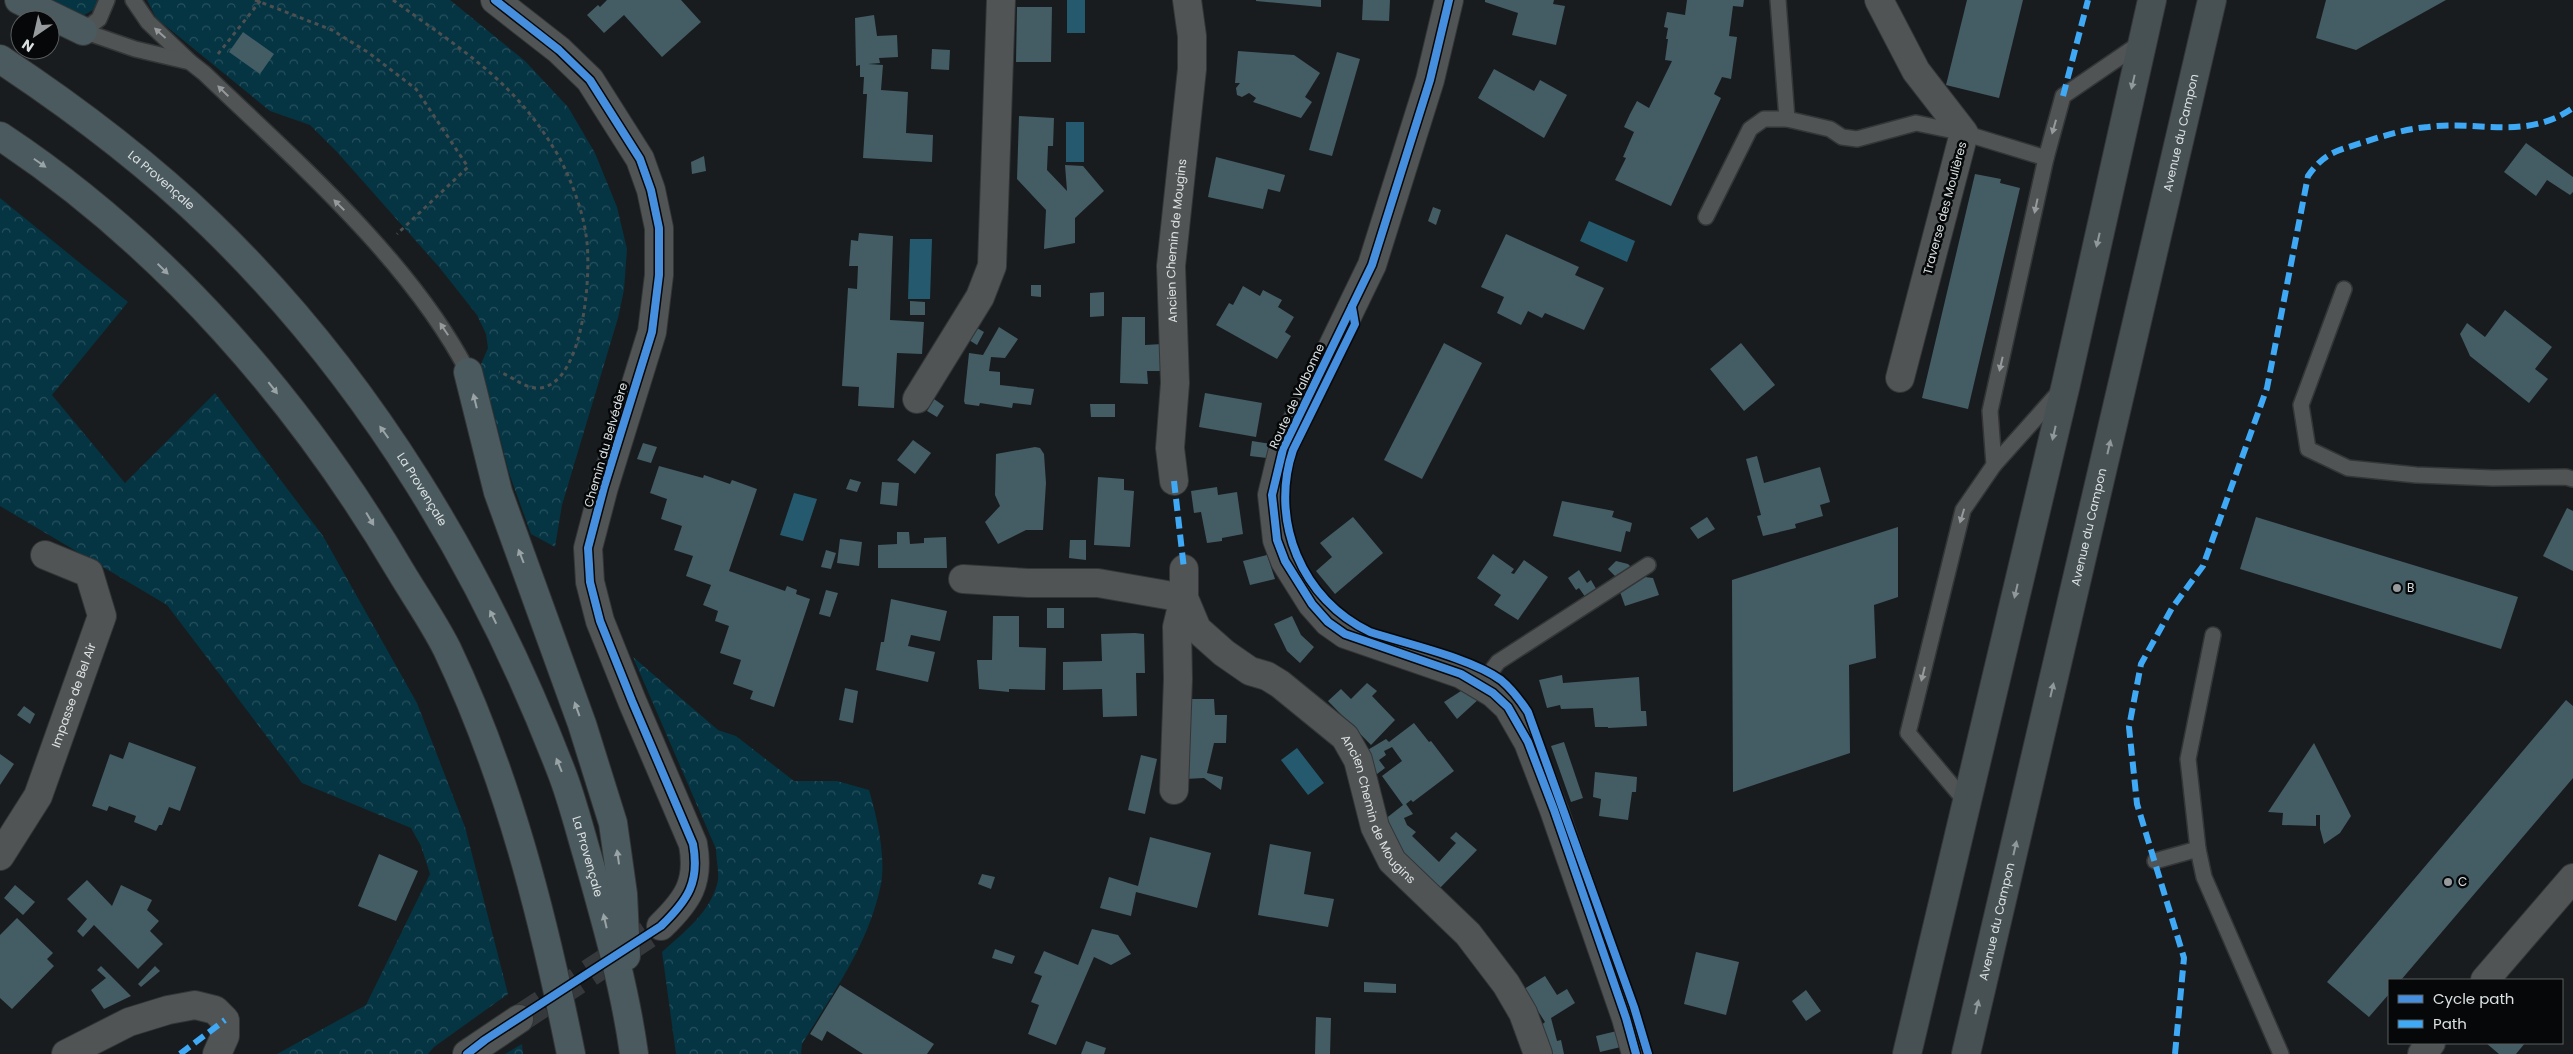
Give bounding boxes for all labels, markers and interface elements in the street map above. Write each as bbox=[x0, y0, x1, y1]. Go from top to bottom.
north arrow bbox=[10, 10, 60, 60]
one-way arrow bbox=[153, 27, 166, 38]
text: N bbox=[18, 35, 38, 57]
street label: Avenue du Campon bbox=[2159, 72, 2203, 193]
one-way arrow bbox=[2129, 74, 2137, 89]
one-way arrow bbox=[218, 85, 230, 97]
one-way arrow bbox=[2050, 120, 2058, 135]
street label: Traverse des Moulières bbox=[1919, 140, 1970, 276]
street label: La Provençale bbox=[125, 146, 199, 214]
one-way arrow bbox=[34, 158, 47, 168]
street label: Ancien Chemin de Mougins bbox=[1162, 158, 1190, 323]
one-way arrow bbox=[2031, 198, 2039, 214]
one-way arrow bbox=[333, 199, 345, 211]
one-way arrow bbox=[2094, 233, 2102, 248]
one-way arrow bbox=[157, 263, 169, 275]
one-way arrow bbox=[439, 322, 449, 336]
street label: Route de Valbonne bbox=[1265, 340, 1328, 451]
one-way arrow bbox=[1997, 357, 2005, 372]
one-way arrow bbox=[268, 381, 279, 394]
street label: Chemin du Belvédère bbox=[580, 381, 631, 509]
one-way arrow bbox=[471, 393, 479, 408]
one-way arrow bbox=[379, 425, 389, 439]
one-way arrow bbox=[2050, 425, 2058, 440]
one-way arrow bbox=[2105, 439, 2113, 454]
street label: La Provençale bbox=[393, 449, 451, 529]
street label: Avenue du Campon bbox=[2066, 466, 2110, 588]
one-way arrow bbox=[1958, 509, 1966, 524]
one-way arrow bbox=[366, 512, 375, 525]
one-way arrow bbox=[517, 549, 524, 564]
place label: B bbox=[2407, 579, 2414, 596]
marker: B bbox=[2391, 582, 2403, 594]
one-way arrow bbox=[2012, 583, 2020, 598]
one-way arrow bbox=[489, 609, 497, 624]
street label: Impasse de Bel Air bbox=[47, 640, 100, 750]
one-way arrow bbox=[1918, 666, 1926, 681]
one-way arrow bbox=[2048, 683, 2056, 698]
one-way arrow bbox=[573, 702, 580, 717]
street label: Ancien Chemin de Mougins bbox=[1337, 731, 1420, 887]
one-way arrow bbox=[554, 758, 562, 772]
street label: La Provençale bbox=[568, 814, 607, 899]
one-way arrow bbox=[2011, 841, 2019, 856]
one-way arrow bbox=[613, 848, 621, 864]
street label: Avenue du Campon bbox=[1974, 861, 2018, 982]
place label: C bbox=[2458, 873, 2467, 890]
marker: C bbox=[2442, 876, 2454, 888]
one-way arrow bbox=[601, 913, 609, 928]
legend bbox=[2388, 979, 2563, 1044]
text: Cycle path bbox=[2433, 988, 2514, 1009]
one-way arrow bbox=[1973, 999, 1981, 1014]
text: Path bbox=[2433, 1013, 2467, 1034]

